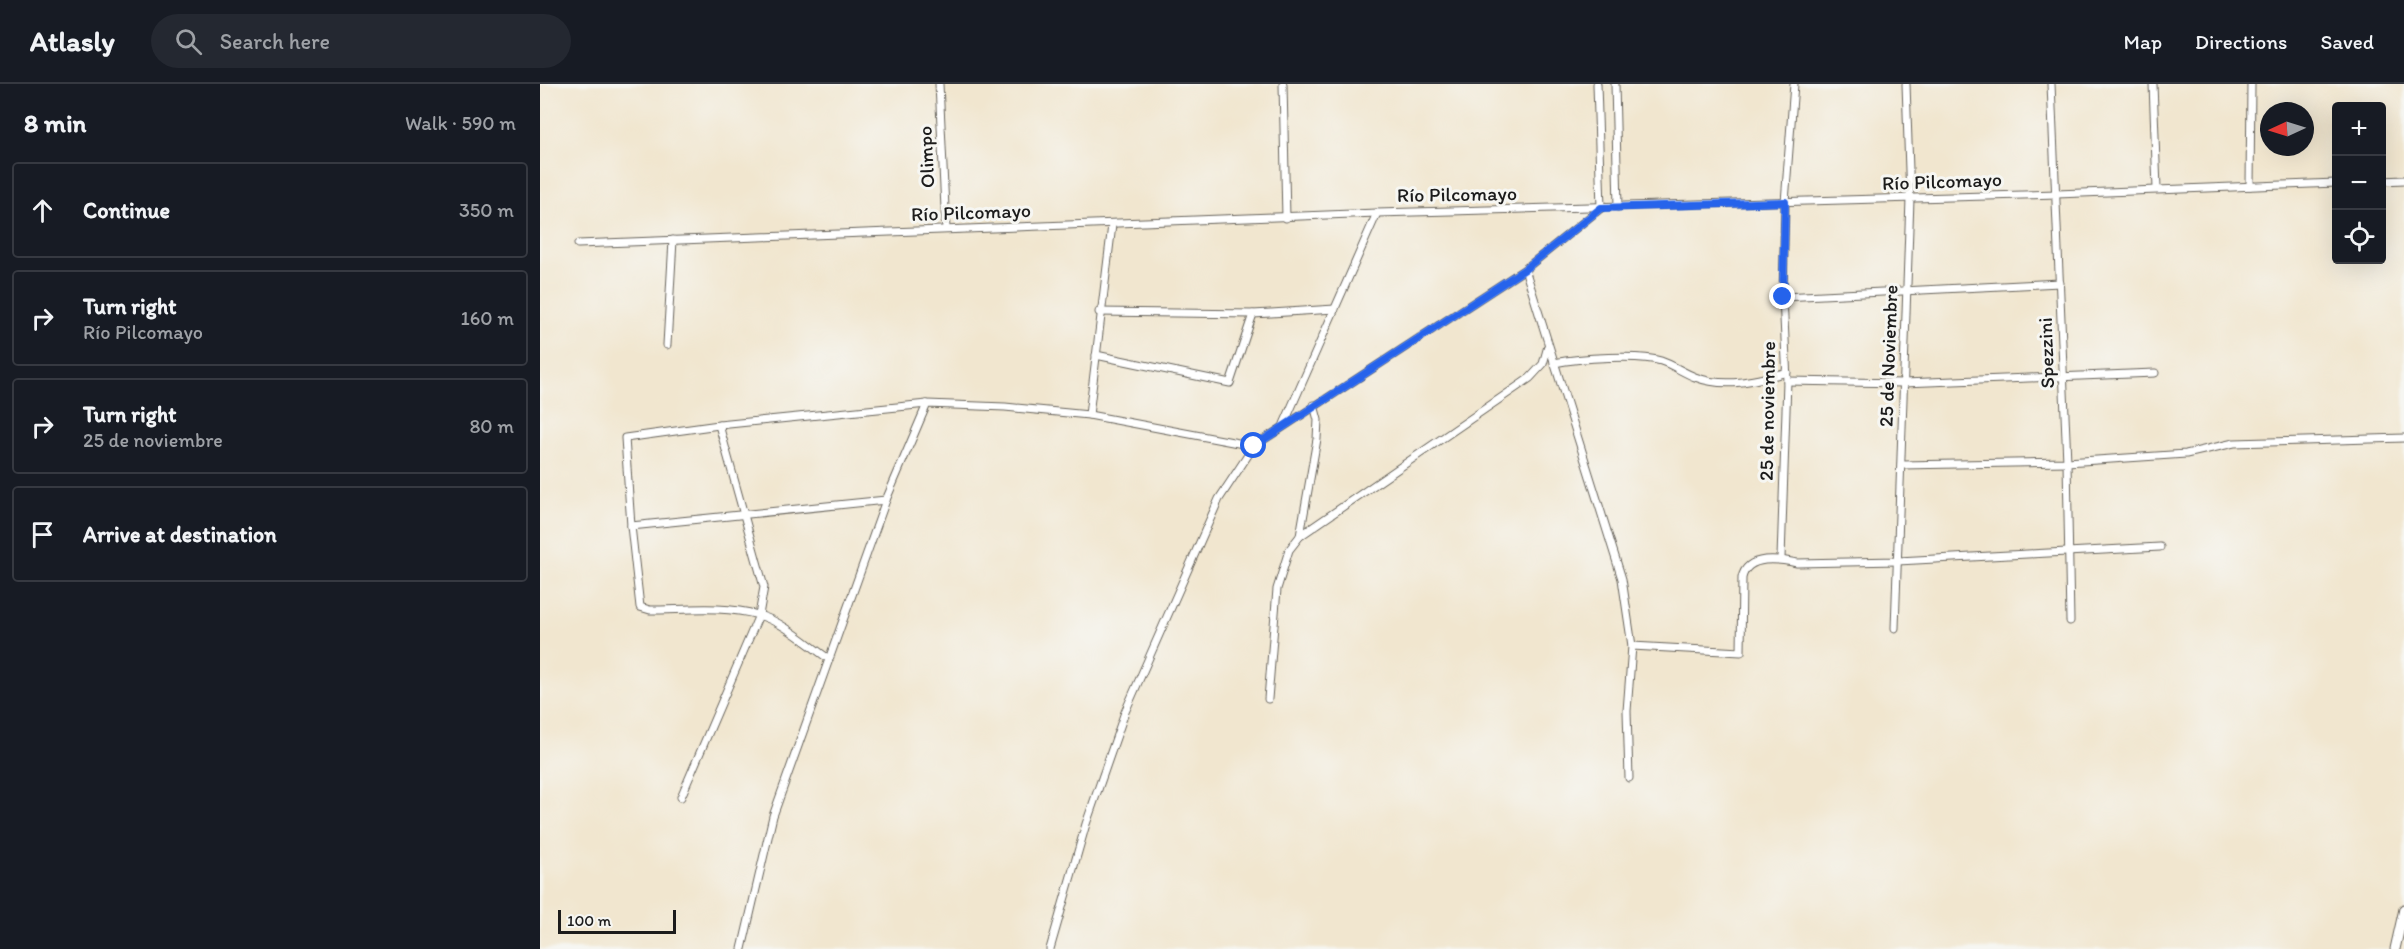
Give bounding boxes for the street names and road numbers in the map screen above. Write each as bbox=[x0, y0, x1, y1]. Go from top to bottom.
street label: Olimpo bbox=[912, 125, 940, 189]
street label: Río Pilcomayo bbox=[1882, 167, 2002, 195]
street label: Río Pilcomayo bbox=[1397, 181, 1517, 207]
street label: Río Pilcomayo bbox=[911, 198, 1031, 226]
street label: 25 de Noviembre bbox=[1874, 284, 1902, 428]
street label: Spezzini bbox=[2033, 317, 2059, 389]
street label: 25 de noviembre bbox=[1754, 341, 1780, 481]

